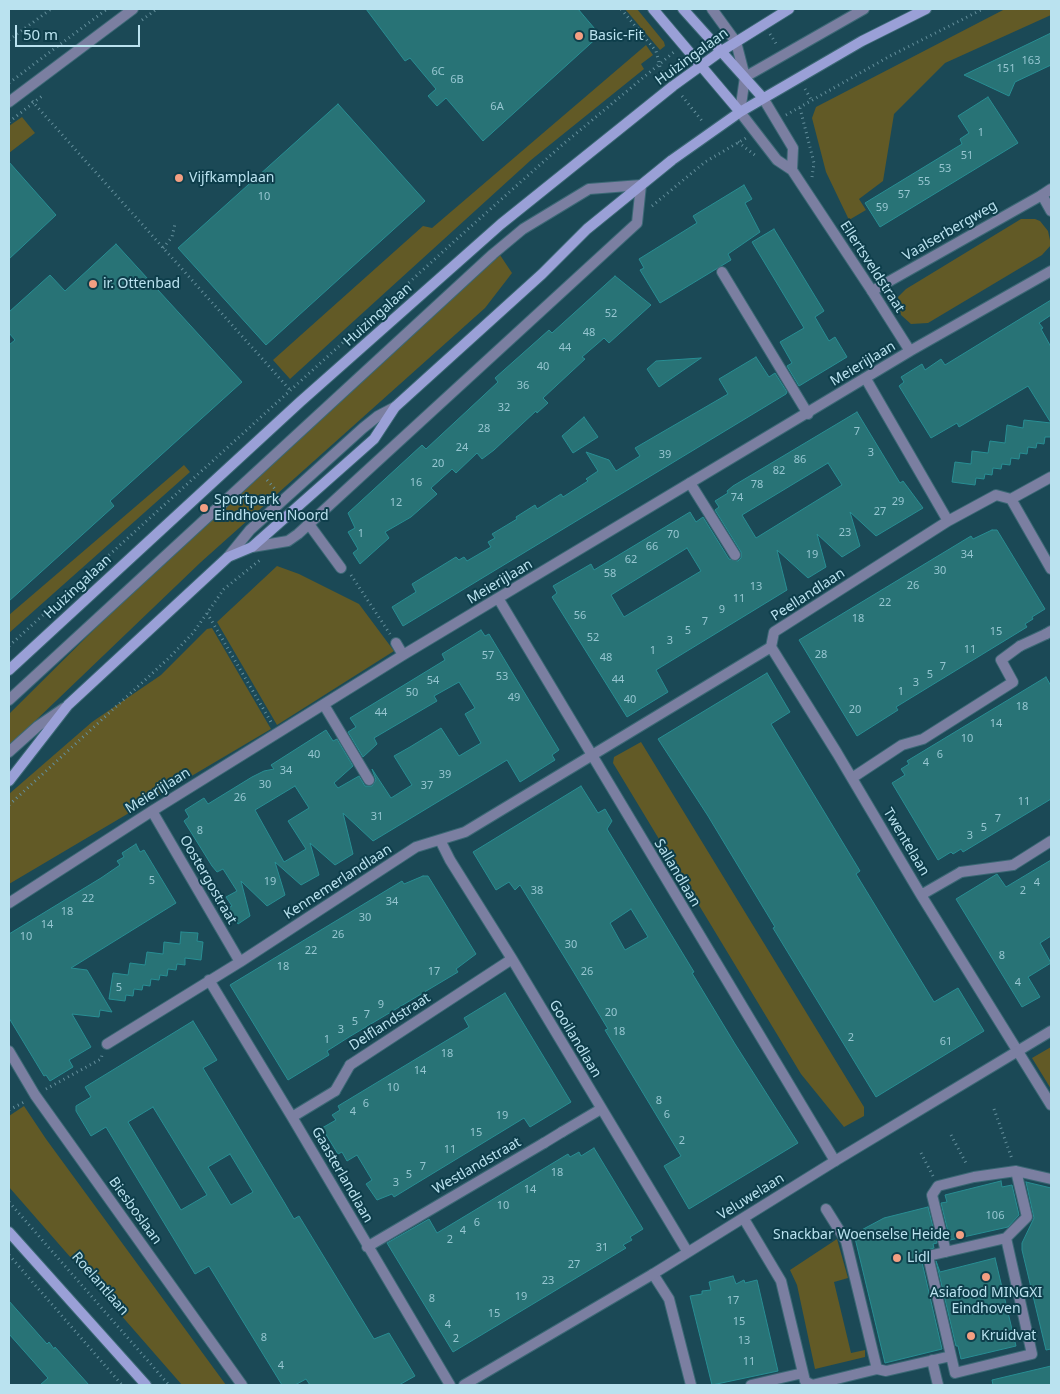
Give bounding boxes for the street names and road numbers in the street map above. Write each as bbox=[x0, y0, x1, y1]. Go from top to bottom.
street label: Huizingalaan bbox=[652, 25, 732, 89]
street label: Vaalserbergweg bbox=[900, 197, 1000, 265]
street label: Ellertsveldstraat bbox=[836, 218, 908, 316]
street label: Huizingalaan bbox=[340, 280, 416, 350]
street label: Meierijlaan bbox=[827, 338, 899, 390]
street label: Huizingalaan bbox=[41, 552, 115, 622]
street label: Meierijlaan bbox=[464, 556, 536, 608]
street label: Peellandlaan bbox=[768, 565, 848, 625]
street label: Meierijlaan bbox=[123, 765, 193, 817]
street label: Twentelaan bbox=[879, 805, 933, 879]
street label: Oostergostraat bbox=[176, 833, 240, 927]
street label: Sallandlaan bbox=[650, 836, 704, 910]
street label: Kennemerlandlaan bbox=[281, 841, 395, 923]
street label: Delflandstraat bbox=[346, 990, 434, 1054]
street label: Gooilandlaan bbox=[545, 997, 605, 1081]
street label: Gaasterlandlaan bbox=[308, 1124, 376, 1226]
street label: Westlandstraat bbox=[430, 1134, 524, 1198]
street label: Veluwelaan bbox=[715, 1170, 787, 1224]
street label: Biesboslaan bbox=[105, 1174, 165, 1248]
street label: Roelantlaan bbox=[68, 1249, 132, 1319]

